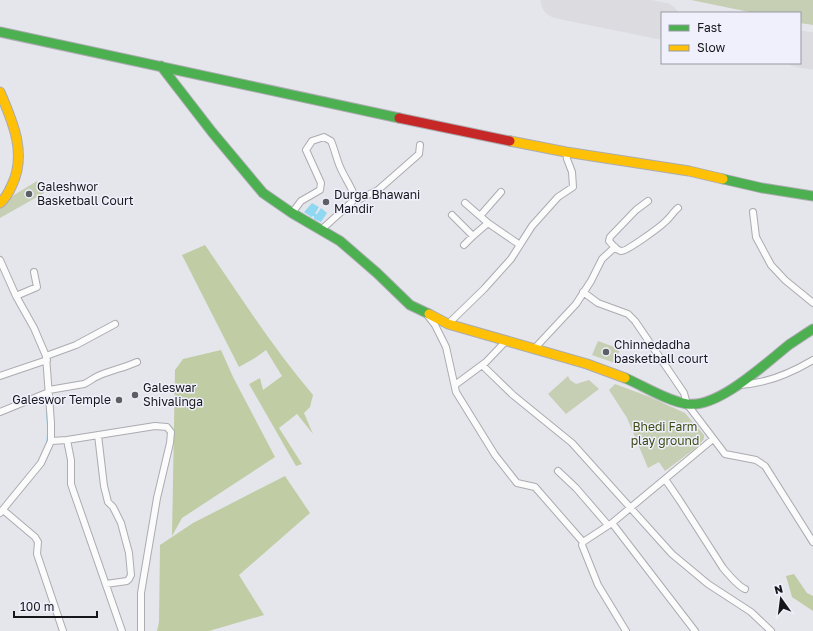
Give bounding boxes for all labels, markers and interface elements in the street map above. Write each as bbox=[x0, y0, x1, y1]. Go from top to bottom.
legend bbox=[661, 12, 801, 64]
text: Fast bbox=[697, 20, 722, 35]
text: Slow bbox=[697, 40, 725, 55]
place label: Galeshwor Basketball Court bbox=[37, 179, 134, 208]
place label: Durga Bhawani Mandir bbox=[334, 187, 420, 216]
marker: Galeshwor Basketball Court bbox=[24, 189, 34, 199]
marker: Durga Bhawani Mandir bbox=[321, 197, 331, 207]
place label: Chinnedadha basketball court bbox=[614, 337, 709, 366]
marker: Chinnedadha basketball court bbox=[601, 347, 611, 357]
place label: Galeswar Shivalinga bbox=[143, 380, 203, 409]
marker: Galeswar Shivalinga bbox=[130, 390, 140, 400]
place label: Galeswor Temple bbox=[12, 392, 111, 407]
marker: Galeswor Temple bbox=[114, 395, 124, 405]
park label: Bhedi Farm play ground bbox=[631, 419, 699, 448]
north arrow bbox=[761, 579, 801, 619]
text: N bbox=[773, 581, 784, 596]
scale bar bbox=[14, 593, 97, 619]
text: 100 m bbox=[20, 599, 54, 614]

